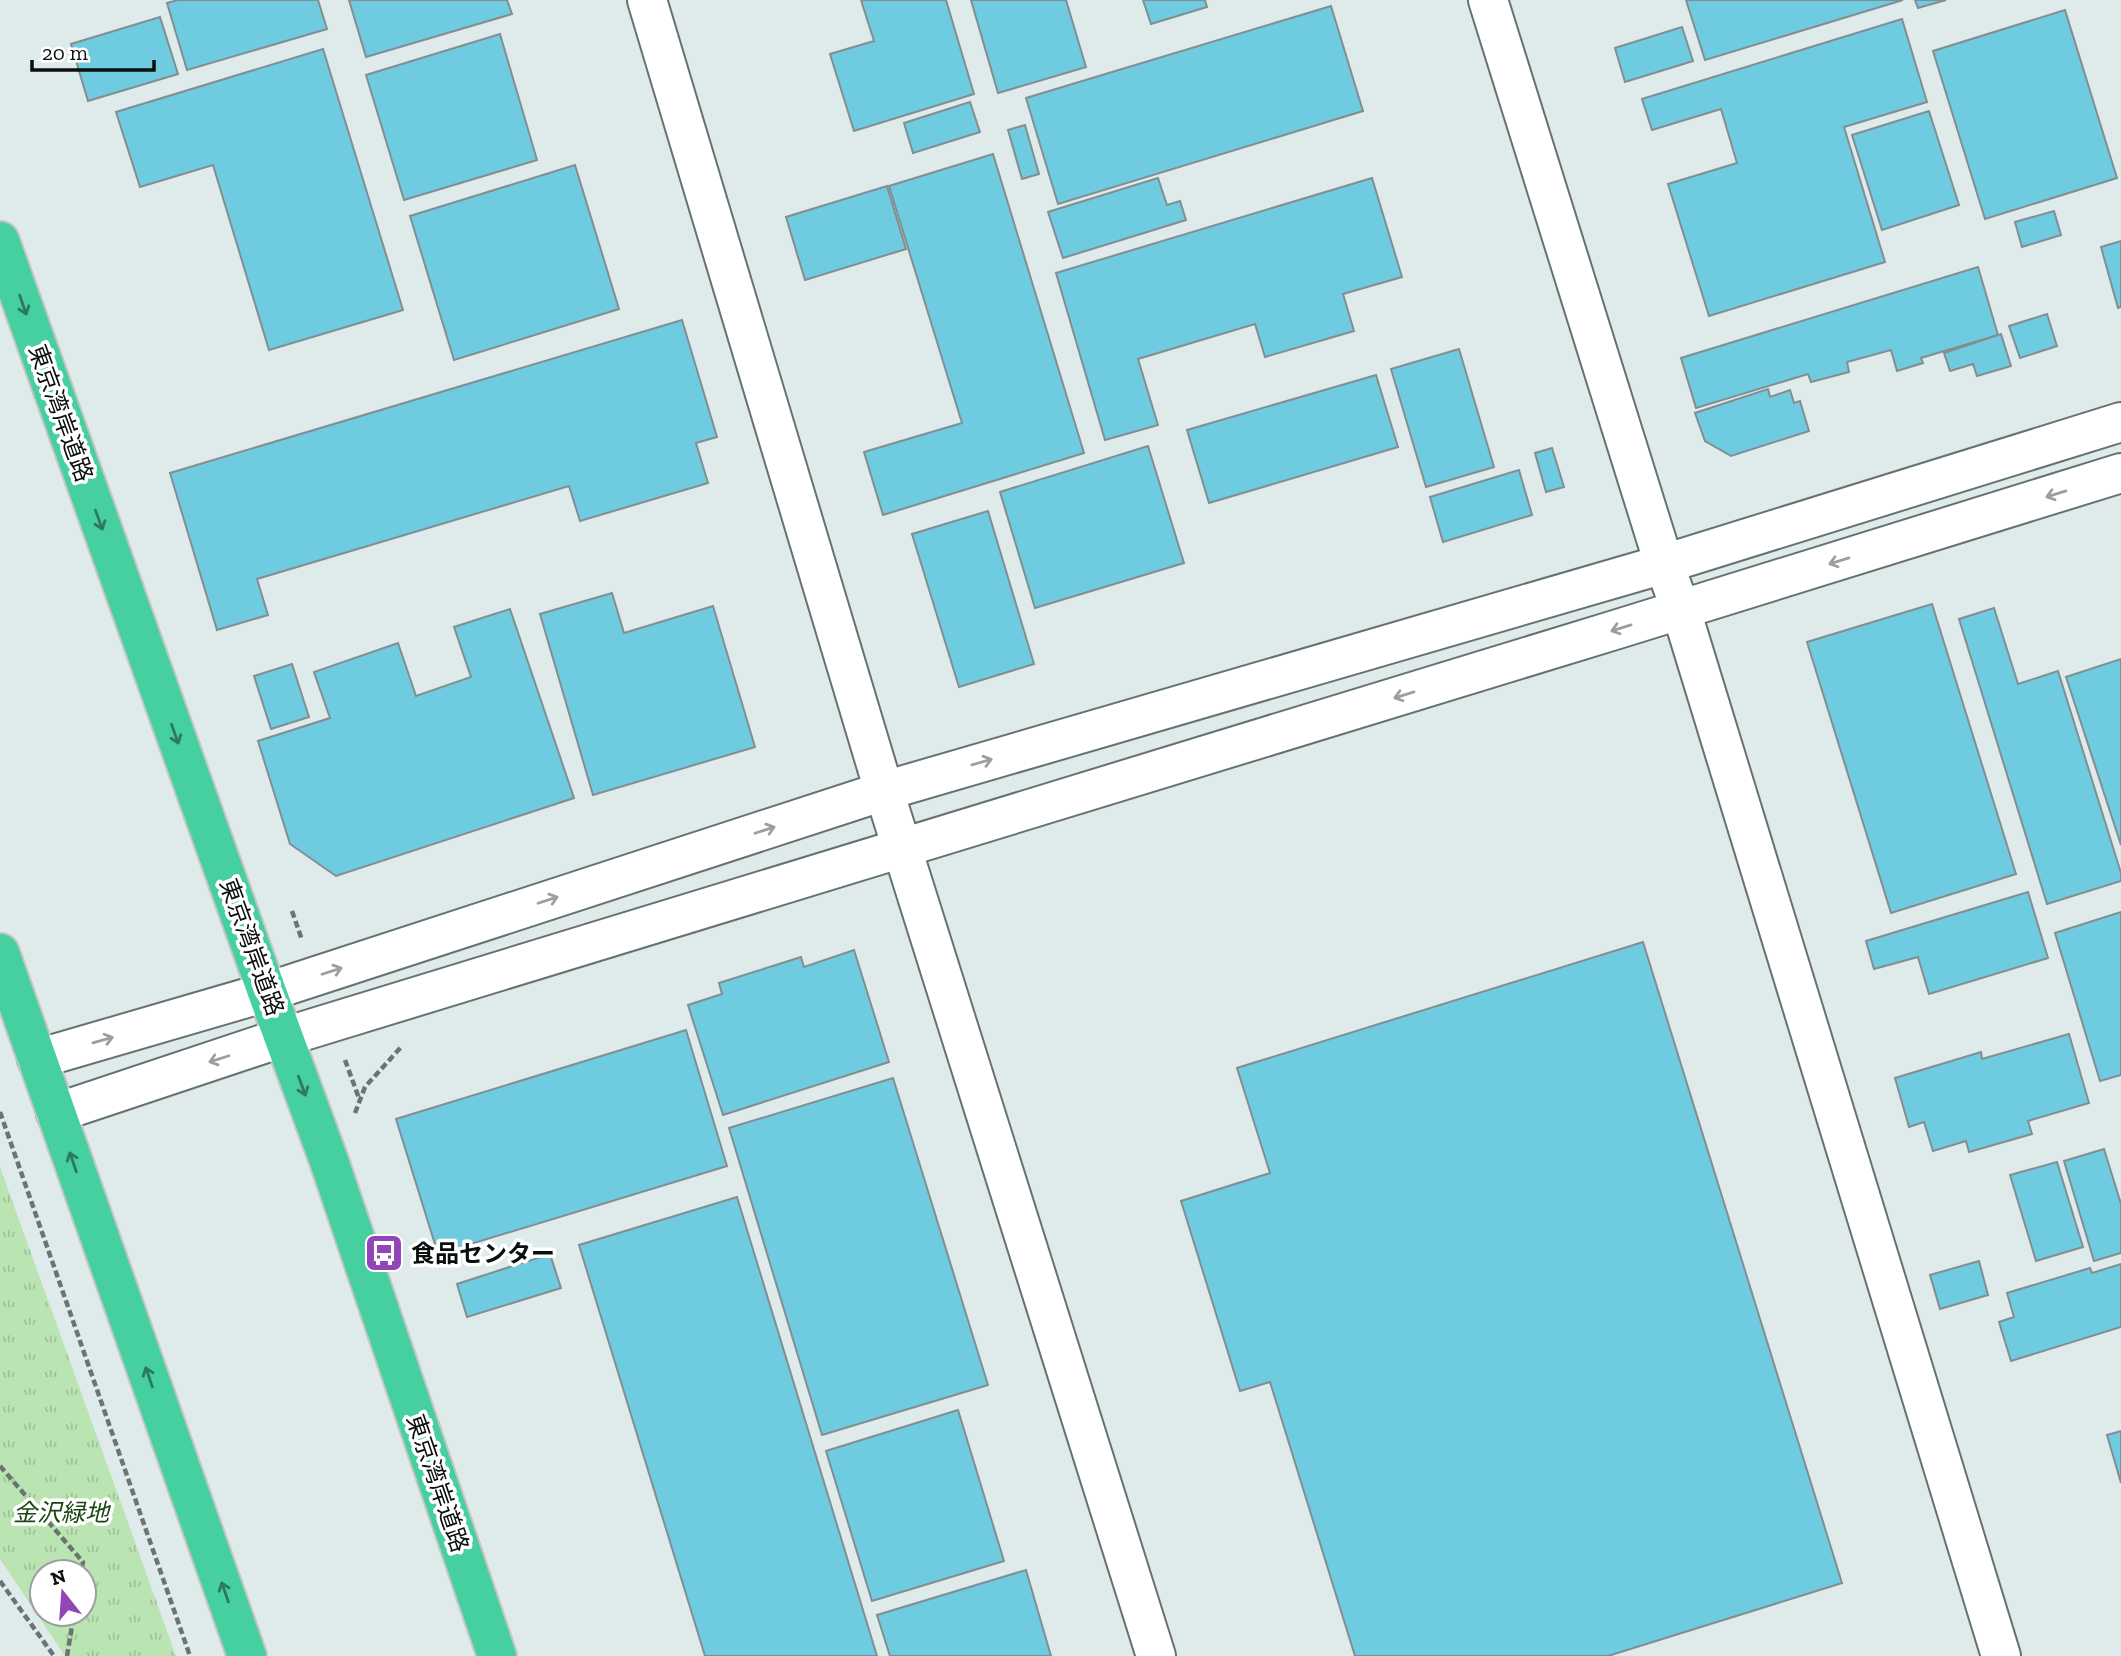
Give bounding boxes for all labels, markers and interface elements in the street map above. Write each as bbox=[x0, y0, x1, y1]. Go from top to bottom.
scale bar bbox=[32, 28, 154, 72]
text: 20 m bbox=[42, 40, 88, 65]
one-way arrow bbox=[18, 294, 30, 316]
street label: 東京湾岸道路 bbox=[23, 340, 99, 486]
one-way arrow bbox=[2045, 488, 2067, 501]
one-way arrow bbox=[94, 508, 106, 530]
one-way arrow bbox=[1828, 556, 1850, 568]
one-way arrow bbox=[1611, 623, 1633, 636]
one-way arrow bbox=[1393, 690, 1415, 703]
one-way arrow bbox=[170, 722, 182, 744]
one-way arrow bbox=[971, 755, 993, 768]
one-way arrow bbox=[753, 823, 775, 835]
street label: 東京湾岸道路 bbox=[214, 874, 290, 1020]
one-way arrow bbox=[537, 893, 559, 906]
one-way arrow bbox=[321, 964, 343, 976]
one-way arrow bbox=[91, 1032, 113, 1045]
one-way arrow bbox=[209, 1054, 231, 1066]
one-way arrow bbox=[297, 1075, 309, 1097]
one-way arrow bbox=[66, 1152, 78, 1174]
bus stop icon: 食品センター bbox=[363, 1232, 405, 1274]
place label: 食品センター bbox=[411, 1239, 555, 1268]
one-way arrow bbox=[142, 1366, 155, 1388]
street label: 東京湾岸道路 bbox=[401, 1410, 475, 1556]
park label: 金沢緑地 bbox=[13, 1498, 112, 1527]
north arrow bbox=[28, 1558, 98, 1628]
text: N bbox=[48, 1564, 68, 1590]
one-way arrow bbox=[217, 1581, 230, 1603]

